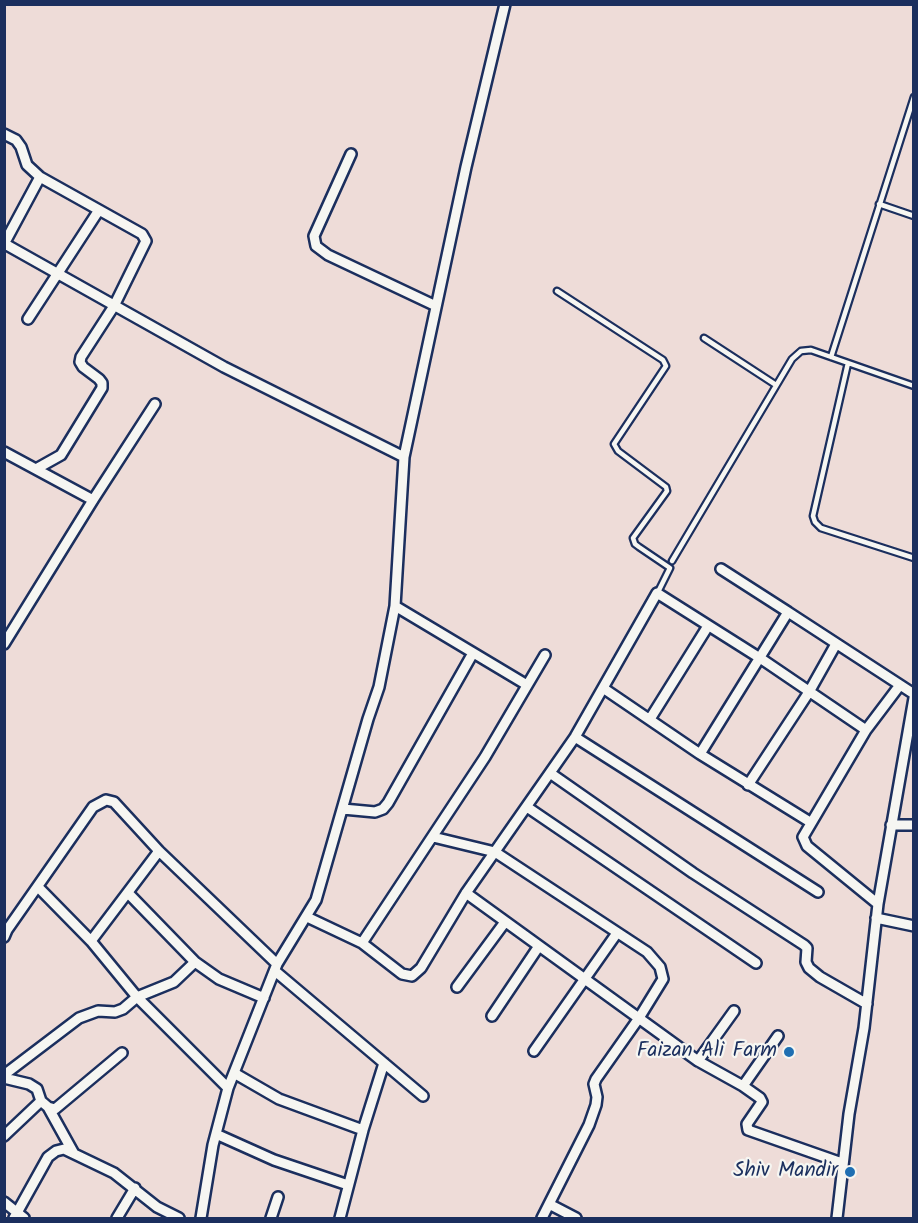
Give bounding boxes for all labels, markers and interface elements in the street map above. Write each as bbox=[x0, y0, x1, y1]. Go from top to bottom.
place label: Faizan Ali Farm bbox=[637, 1039, 777, 1065]
marker: Faizan Ali Farm bbox=[782, 1045, 796, 1059]
place label: Shiv Mandir bbox=[733, 1159, 838, 1185]
marker: Shiv Mandir bbox=[843, 1165, 857, 1179]

